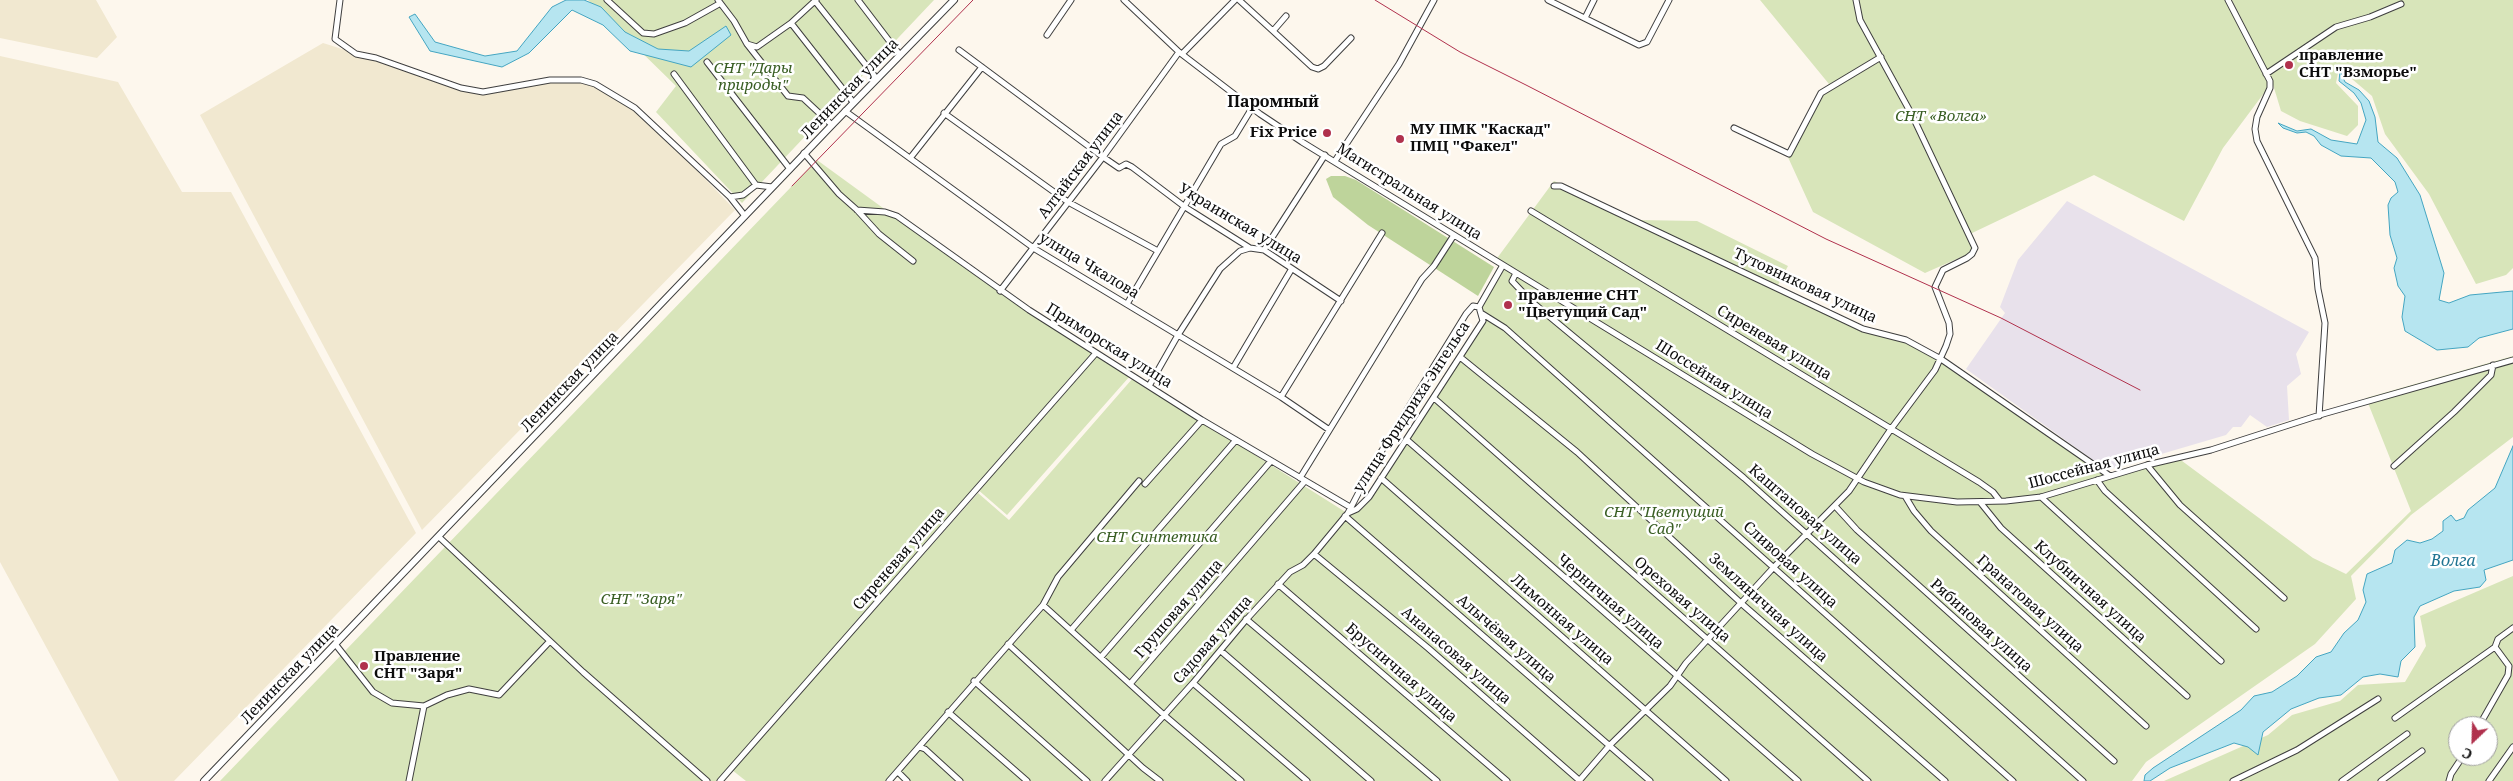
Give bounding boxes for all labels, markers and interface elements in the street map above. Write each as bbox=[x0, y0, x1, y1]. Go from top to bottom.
street label: Ленинская улица bbox=[797, 35, 903, 143]
place label: правление СНТ "Взморье" bbox=[2299, 47, 2417, 82]
marker: правление СНТ "Взморье" bbox=[2283, 59, 2295, 71]
park label: СНТ "Дары природы" bbox=[714, 60, 792, 95]
district label: Паромный bbox=[1227, 92, 1319, 112]
street label: Алтайская улица bbox=[1035, 108, 1127, 222]
park label: СНТ «Волга» bbox=[1895, 108, 1987, 126]
place label: МУ ПМК "Каскад" ПМЦ "Факел" bbox=[1410, 121, 1551, 156]
place label: Fix Price bbox=[1250, 124, 1317, 142]
marker: Fix Price bbox=[1321, 127, 1333, 139]
marker: МУ ПМК "Каскад" ПМЦ "Факел" bbox=[1394, 133, 1406, 145]
street label: Магистральная улица bbox=[1333, 140, 1485, 244]
street label: Украинская улица bbox=[1175, 180, 1305, 268]
street label: улица Чкалова bbox=[1036, 229, 1142, 303]
street label: Тутовниковая улица bbox=[1730, 245, 1880, 327]
place label: правление СНТ "Цветущий Сад" bbox=[1518, 287, 1647, 322]
marker: правление СНТ "Цветущий Сад" bbox=[1502, 299, 1514, 311]
street label: Приморская улица bbox=[1042, 300, 1176, 392]
street label: Сиреневая улица bbox=[1713, 302, 1835, 384]
street label: улица Фридриха Энгельса bbox=[1350, 318, 1474, 496]
street label: Ленинская улица bbox=[517, 328, 623, 436]
street label: Шоссейная улица bbox=[1652, 337, 1776, 423]
street label: Шоссейная улица bbox=[2026, 441, 2162, 493]
street label: Каштановая улица bbox=[1745, 461, 1865, 569]
street label: Сиреневая улица bbox=[849, 504, 949, 614]
park label: СНТ "Цветущий Сад" bbox=[1604, 504, 1724, 539]
street label: Сливовая улица bbox=[1739, 518, 1841, 612]
park label: СНТ Синтетика bbox=[1096, 529, 1218, 547]
street label: Клубничная улица bbox=[2030, 537, 2150, 647]
street label: Земляничная улица bbox=[1705, 550, 1831, 666]
street label: Черничная улица bbox=[1553, 551, 1667, 653]
street label: Гранатовая улица bbox=[1973, 551, 2087, 657]
water label: Волга bbox=[2430, 551, 2476, 571]
street label: Ореховая улица bbox=[1630, 553, 1734, 647]
street label: Грушовая улица bbox=[1131, 556, 1227, 662]
street label: Лимонная улица bbox=[1507, 571, 1617, 669]
street label: Рябиновая улица bbox=[1926, 576, 2036, 676]
park label: СНТ "Заря" bbox=[600, 591, 682, 609]
street label: Алычёвая улица bbox=[1453, 591, 1559, 687]
street label: Садовая улица bbox=[1170, 592, 1256, 688]
street label: Ананасовая улица bbox=[1397, 603, 1515, 709]
street label: Ленинская улица bbox=[237, 620, 343, 728]
street label: Брусничная улица bbox=[1342, 620, 1460, 726]
place label: Правление СНТ "Заря" bbox=[374, 648, 462, 683]
marker: Правление СНТ "Заря" bbox=[358, 660, 370, 672]
north arrow bbox=[2448, 716, 2498, 766]
text: С bbox=[2459, 744, 2475, 765]

